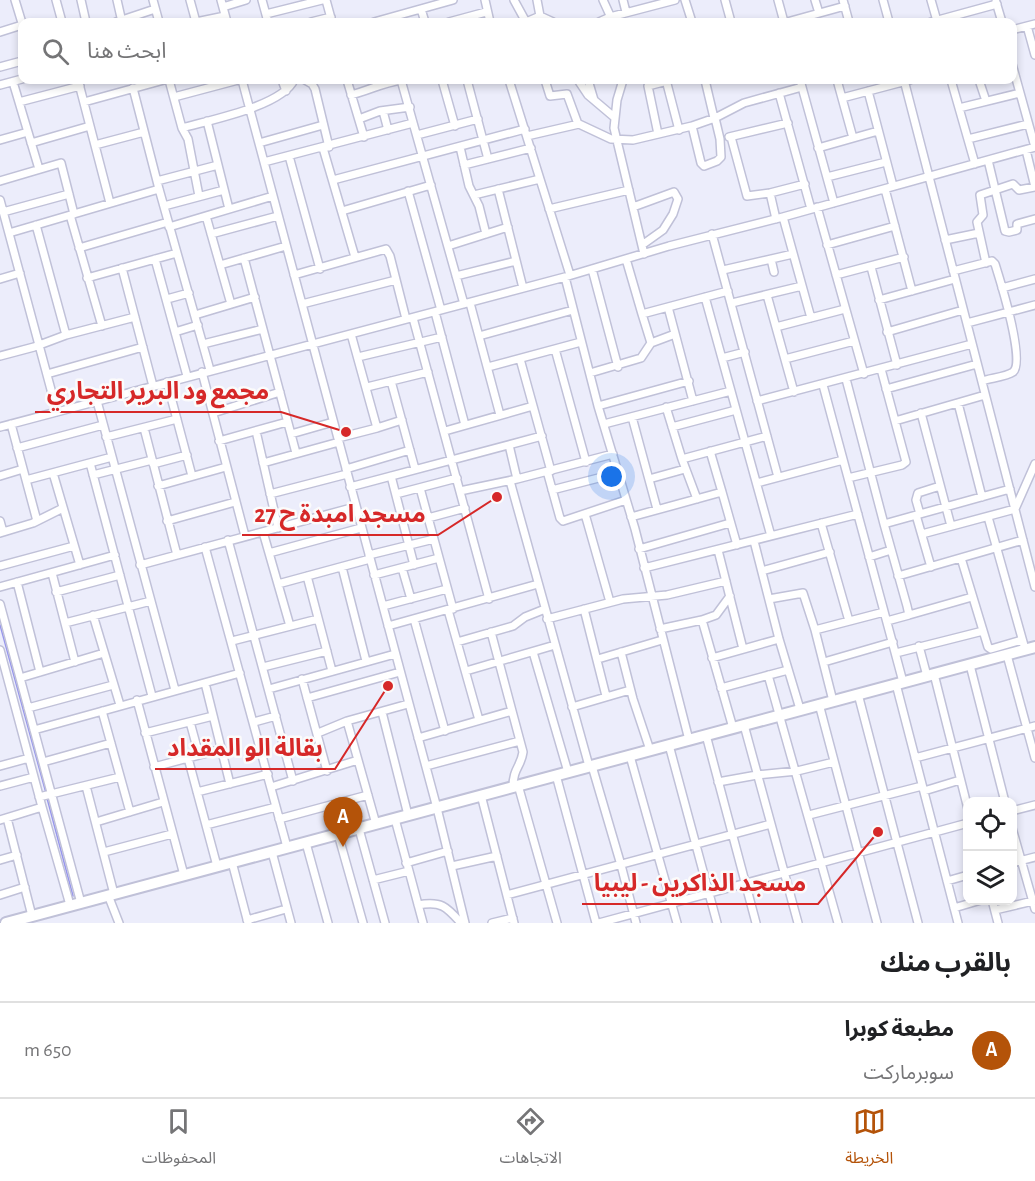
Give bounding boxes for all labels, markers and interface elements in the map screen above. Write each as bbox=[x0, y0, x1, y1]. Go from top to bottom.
search box bbox=[18, 18, 1017, 84]
icon: search bbox=[39, 35, 72, 68]
text: ابحث هنا bbox=[87, 40, 166, 62]
callout: مجمع ود البرير التجاري bbox=[35, 370, 281, 412]
text: مجمع ود البرير التجاري bbox=[47, 380, 269, 411]
your location bbox=[597, 462, 626, 491]
callout: مسجد امبدة ح 27 bbox=[242, 493, 438, 535]
text: مسجد امبدة ح 27 bbox=[254, 503, 426, 531]
callout: بقالة الو المقداد bbox=[155, 727, 335, 769]
text: بقالة الو المقداد bbox=[167, 735, 323, 762]
map controls bbox=[963, 797, 1017, 905]
button: locate bbox=[963, 797, 1017, 851]
pin: A bbox=[324, 798, 362, 847]
button: layers bbox=[963, 851, 1017, 905]
callout: مسجد الذاكرين - ليبيا bbox=[582, 862, 818, 904]
text: مسجد الذاكرين - ليبيا bbox=[594, 872, 806, 897]
text: بالقرب منك bbox=[880, 950, 1011, 976]
text: مطبعة كوبرا bbox=[844, 1018, 954, 1040]
text: 650 m bbox=[24, 1040, 72, 1060]
text: A bbox=[986, 1040, 998, 1060]
text: سوبرماركت bbox=[863, 1063, 954, 1083]
tab: المحفوظات bbox=[142, 1105, 216, 1175]
tab: الاتجاهات bbox=[499, 1105, 562, 1175]
tab: الخريطة bbox=[845, 1105, 893, 1175]

